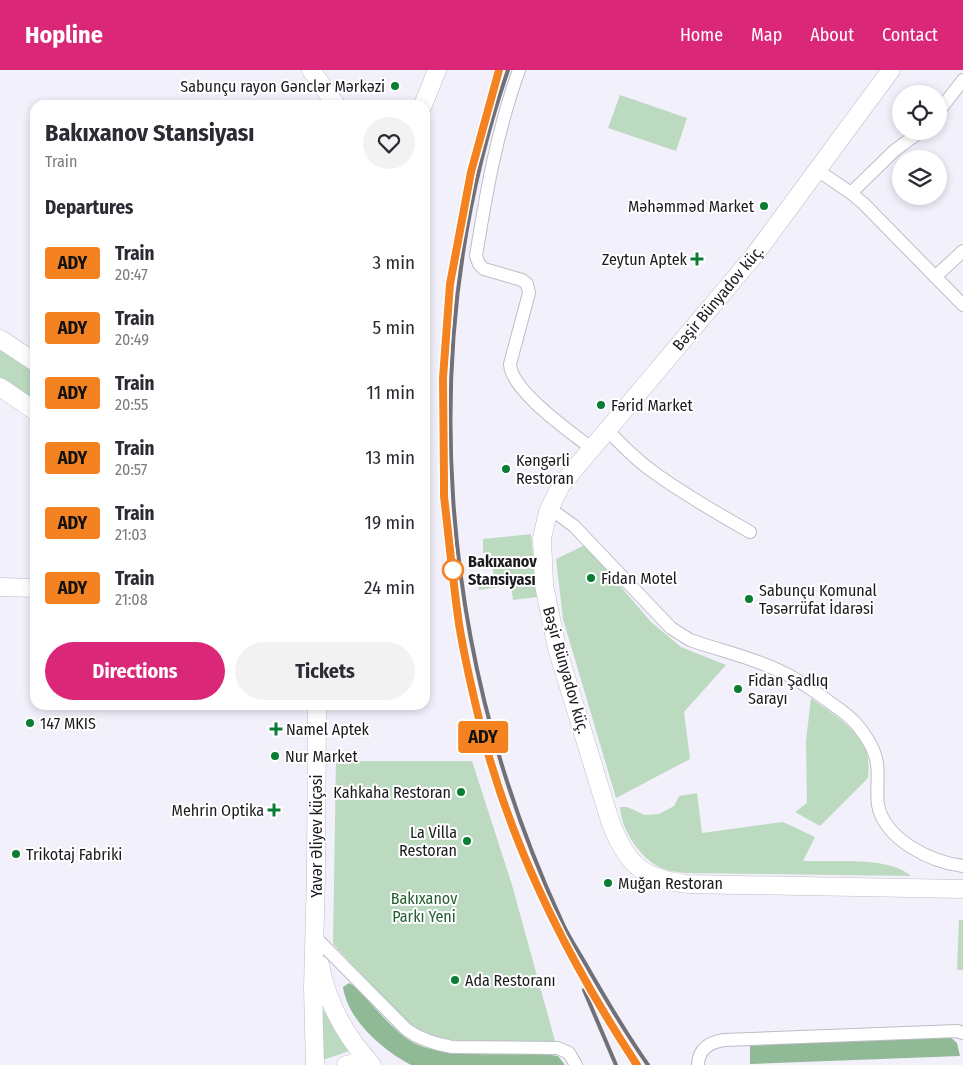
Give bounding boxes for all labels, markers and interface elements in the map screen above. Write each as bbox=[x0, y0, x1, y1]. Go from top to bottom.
text: Hopline bbox=[25, 21, 103, 49]
text: Home bbox=[680, 24, 723, 46]
text: Map bbox=[751, 24, 782, 46]
text: About bbox=[810, 24, 854, 46]
text: Contact bbox=[882, 24, 938, 46]
place label: Sabunçu rayon Gənclər Mərkəzi bbox=[180, 77, 385, 96]
marker: Sabunçu rayon Gənclər Mərkəzi bbox=[389, 80, 401, 92]
map controls bbox=[892, 85, 947, 205]
button: locate bbox=[892, 85, 947, 140]
button: heart bbox=[363, 117, 415, 169]
text: Bakıxanov Stansiyası bbox=[45, 119, 254, 147]
button: layers bbox=[892, 150, 947, 205]
text: Train bbox=[45, 152, 77, 171]
text: Departures bbox=[45, 196, 133, 219]
place label: Məhəmməd Market bbox=[628, 197, 755, 216]
marker: Məhəmməd Market bbox=[758, 200, 770, 212]
text: Train bbox=[115, 242, 154, 265]
street label: Bəşir Bünyadov küç. bbox=[669, 242, 767, 354]
place label: Zeytun Aptek bbox=[602, 250, 688, 269]
text: 3 min bbox=[373, 251, 415, 274]
text: ADY bbox=[58, 252, 87, 274]
marker: Zeytun Aptek bbox=[691, 253, 703, 265]
text: 20:47 bbox=[115, 265, 148, 284]
text: Train bbox=[115, 307, 154, 330]
text: 5 min bbox=[372, 316, 415, 339]
text: ADY bbox=[58, 317, 87, 339]
text: 20:49 bbox=[115, 330, 149, 349]
text: Train bbox=[115, 372, 154, 395]
text: 11 min bbox=[367, 381, 415, 404]
text: ADY bbox=[58, 382, 87, 404]
text: 20:55 bbox=[115, 395, 148, 414]
place label: Fərid Market bbox=[611, 396, 693, 415]
marker: Fərid Market bbox=[595, 399, 607, 411]
text: Train bbox=[115, 437, 154, 460]
text: 13 min bbox=[365, 446, 415, 469]
text: ADY bbox=[58, 447, 87, 469]
place label: Kəngərli Restoran bbox=[516, 451, 574, 488]
text: 20:57 bbox=[115, 460, 147, 479]
marker: Kəngərli Restoran bbox=[500, 463, 512, 475]
text: Train bbox=[115, 502, 154, 525]
text: 19 min bbox=[364, 511, 415, 534]
text: ADY bbox=[58, 512, 87, 534]
text: 21:03 bbox=[115, 525, 147, 544]
place label: Bakıxanov Stansiyası bbox=[468, 552, 537, 589]
marker: Bakıxanov Stansiyası bbox=[442, 559, 464, 581]
text: Train bbox=[115, 567, 154, 590]
place label: Fidan Motel bbox=[601, 569, 677, 588]
marker: Fidan Motel bbox=[585, 572, 597, 584]
text: 24 min bbox=[364, 576, 415, 599]
text: ADY bbox=[58, 577, 87, 599]
place label: Sabunçu Komunal Təsərrüfat İdarəsi bbox=[759, 581, 877, 618]
text: 21:08 bbox=[115, 590, 148, 609]
marker: Sabunçu Komunal Təsərrüfat İdarəsi bbox=[743, 593, 755, 605]
street label: Bəşir Bünyadov küç. bbox=[539, 604, 593, 736]
button: Directions bbox=[45, 642, 225, 700]
button: Tickets bbox=[235, 642, 415, 700]
place label: Fidan Şadlıq Sarayı bbox=[748, 671, 828, 708]
marker: Fidan Şadlıq Sarayı bbox=[732, 683, 744, 695]
place label: 147 MKIS bbox=[40, 714, 96, 733]
marker: 147 MKIS bbox=[24, 717, 36, 729]
place label: Namel Aptek bbox=[286, 720, 370, 739]
line badge: ADY bbox=[454, 721, 512, 753]
marker: Namel Aptek bbox=[270, 723, 282, 735]
text: ADY bbox=[468, 726, 498, 748]
place label: Nur Market bbox=[285, 747, 358, 766]
marker: Nur Market bbox=[269, 750, 281, 762]
street label: Yavər Əliyev küçəsi bbox=[307, 774, 326, 898]
place label: Kahkaha Restoran bbox=[333, 783, 451, 802]
marker: Kahkaha Restoran bbox=[455, 786, 467, 798]
place label: Mehrin Optika bbox=[172, 801, 264, 820]
marker: Mehrin Optika bbox=[268, 804, 280, 816]
place label: La Villa Restoran bbox=[399, 823, 457, 860]
marker: La Villa Restoran bbox=[461, 835, 473, 847]
place label: Trikotaj Fabriki bbox=[26, 845, 122, 864]
marker: Trikotaj Fabriki bbox=[10, 848, 22, 860]
place label: Muğan Restoran bbox=[618, 874, 723, 893]
marker: Muğan Restoran bbox=[602, 877, 614, 889]
park label: Bakıxanov Parkı Yeni bbox=[391, 889, 457, 926]
place label: Ada Restoranı bbox=[465, 971, 556, 990]
marker: Ada Restoranı bbox=[449, 974, 461, 986]

